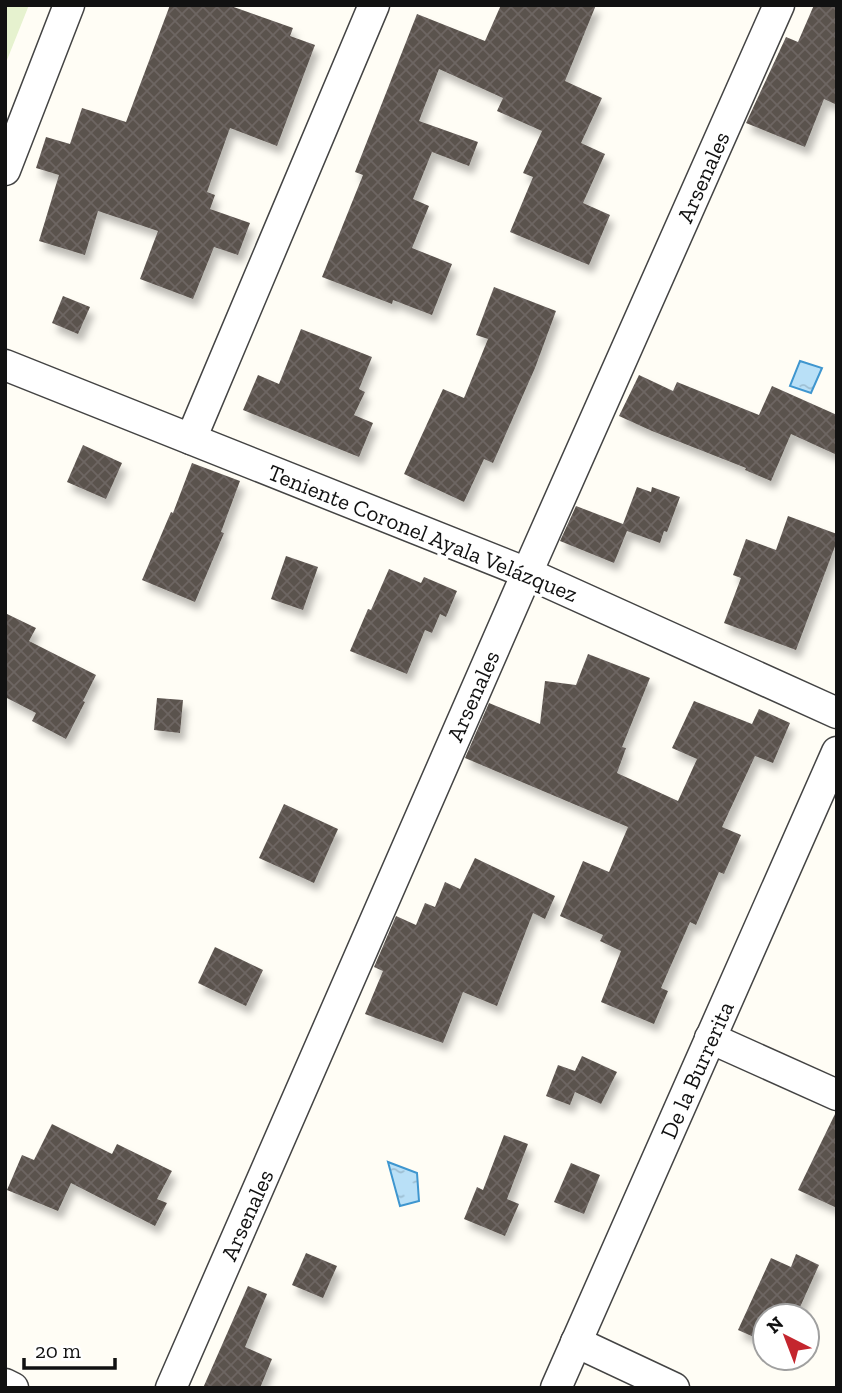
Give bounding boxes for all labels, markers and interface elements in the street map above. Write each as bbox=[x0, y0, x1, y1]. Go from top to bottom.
street label: Arsenales bbox=[671, 127, 735, 227]
street label: Teniente Coronel Ayala Velázquez bbox=[264, 458, 582, 608]
street label: Arsenales bbox=[441, 646, 505, 746]
street label: De la Burrerita bbox=[654, 997, 740, 1143]
street label: Arsenales bbox=[215, 1165, 279, 1265]
north arrow bbox=[751, 1302, 821, 1372]
text: N bbox=[762, 1311, 788, 1338]
scale bar bbox=[24, 1326, 116, 1370]
text: 20 m bbox=[35, 1338, 81, 1363]

